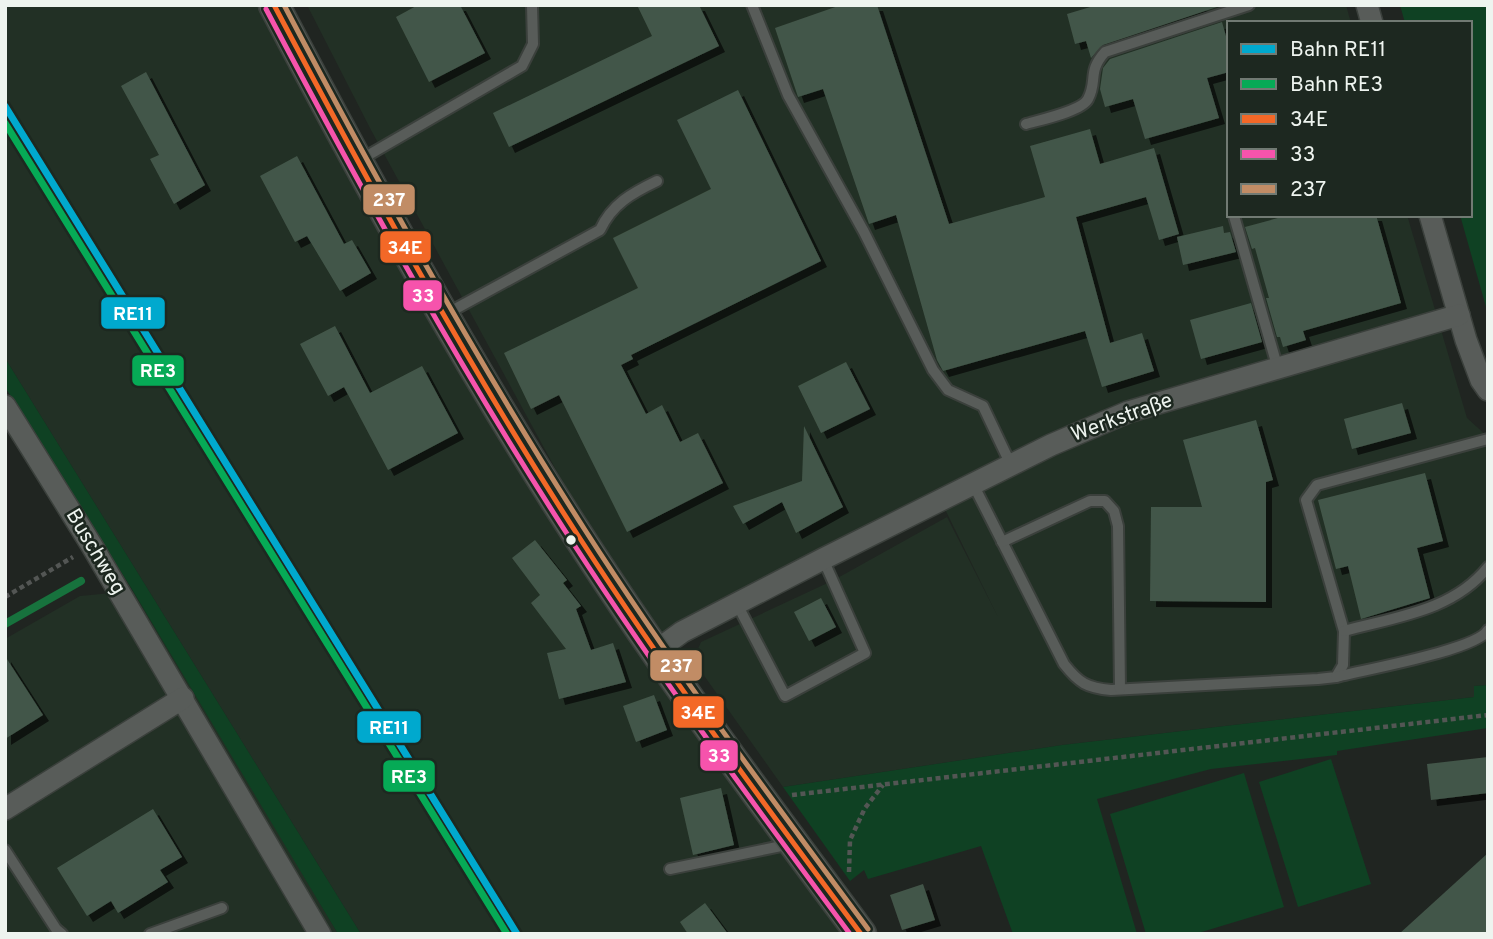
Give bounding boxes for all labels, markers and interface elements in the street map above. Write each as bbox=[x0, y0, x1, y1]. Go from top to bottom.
legend bbox=[1227, 21, 1472, 217]
text: Bahn RE11 bbox=[1290, 37, 1386, 64]
text: Bahn RE3 bbox=[1290, 72, 1383, 99]
text: 34E bbox=[1290, 107, 1328, 134]
text: 33 bbox=[1290, 142, 1315, 169]
text: 237 bbox=[1290, 177, 1326, 204]
line badge: 237 bbox=[362, 183, 416, 216]
text: 237 bbox=[373, 189, 405, 213]
line badge: 34E bbox=[379, 230, 432, 264]
text: 34E bbox=[387, 237, 423, 261]
line badge: 33 bbox=[402, 279, 443, 312]
text: 33 bbox=[412, 285, 434, 309]
line badge: RE11 bbox=[100, 296, 166, 330]
text: RE11 bbox=[113, 303, 153, 327]
line badge: RE3 bbox=[131, 354, 185, 387]
text: RE3 bbox=[140, 360, 176, 384]
street label: Werkstraße bbox=[1068, 387, 1176, 449]
street label: Buschweg bbox=[59, 504, 131, 600]
unlabelled marker bbox=[564, 533, 578, 547]
line badge: 237 bbox=[649, 649, 703, 682]
text: 237 bbox=[660, 655, 692, 679]
line badge: 34E bbox=[672, 695, 725, 729]
text: 34E bbox=[680, 702, 716, 726]
line badge: RE11 bbox=[356, 710, 422, 744]
text: RE11 bbox=[369, 717, 409, 741]
line badge: 33 bbox=[699, 739, 739, 772]
text: 33 bbox=[708, 745, 730, 769]
line badge: RE3 bbox=[382, 759, 436, 793]
text: RE3 bbox=[391, 766, 427, 790]

